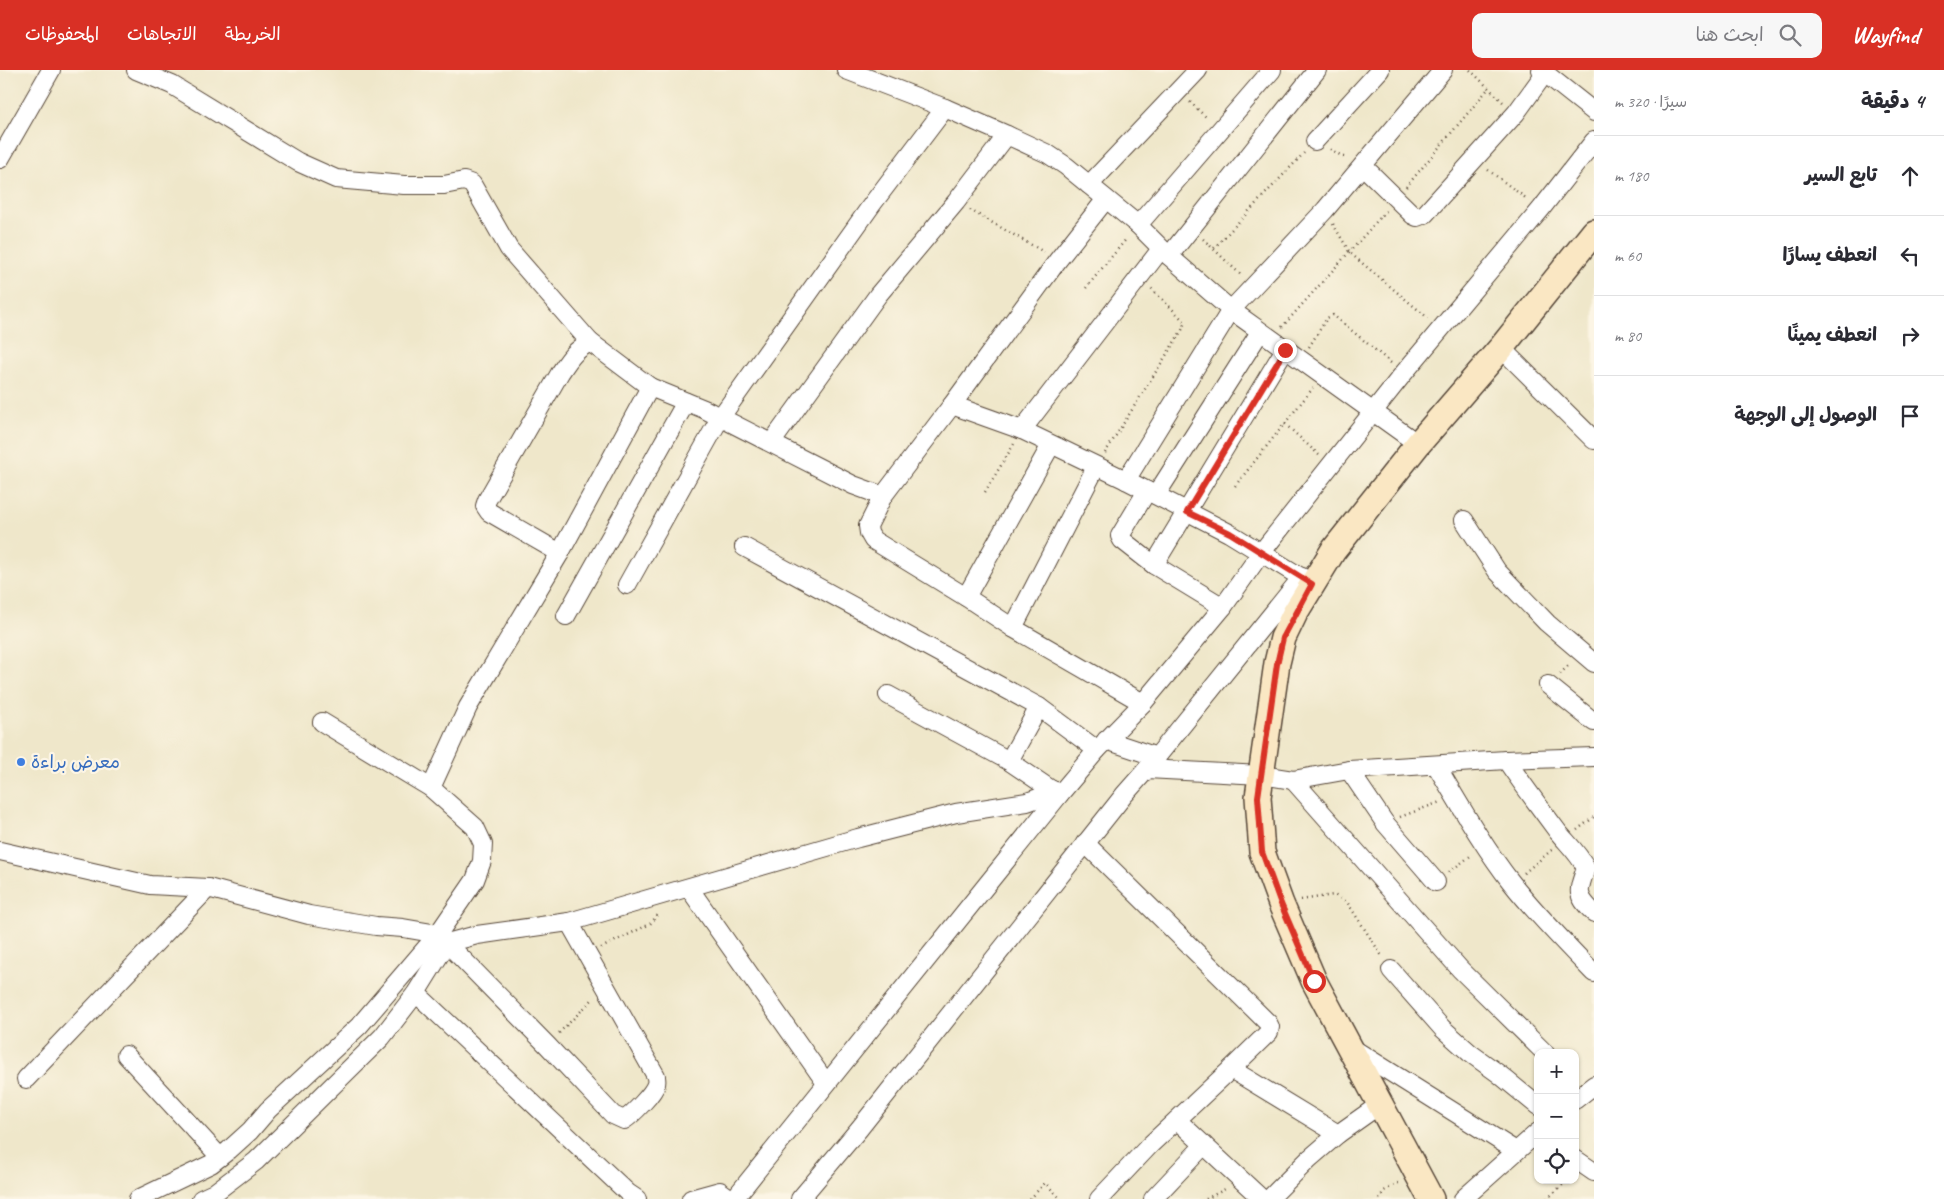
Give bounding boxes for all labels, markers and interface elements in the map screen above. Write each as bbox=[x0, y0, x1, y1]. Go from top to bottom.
search box bbox=[1472, 13, 1822, 58]
text: Wayfind bbox=[1852, 20, 1919, 50]
icon: search bbox=[1776, 21, 1804, 49]
text: المحفوظات bbox=[25, 23, 99, 45]
text: الاتجاهات bbox=[127, 23, 197, 45]
text: الخريطة bbox=[225, 23, 281, 45]
text: ابحث هنا bbox=[1696, 23, 1764, 47]
text: 4 دقيقة bbox=[1861, 88, 1924, 114]
text: سيرًا · 320 m bbox=[1614, 92, 1687, 112]
icon: ahead bbox=[1896, 162, 1924, 190]
text: تابع السير bbox=[1805, 163, 1877, 187]
text: 180 m bbox=[1614, 166, 1648, 186]
icon: left bbox=[1896, 242, 1924, 270]
text: انعطف يسارًا bbox=[1783, 243, 1877, 267]
text: 60 m bbox=[1614, 246, 1641, 266]
icon: right bbox=[1896, 322, 1924, 350]
text: انعطف يمينًا bbox=[1788, 323, 1877, 347]
text: 80 m bbox=[1614, 326, 1641, 346]
route end bbox=[1274, 339, 1297, 362]
icon: arrive bbox=[1896, 402, 1924, 430]
text: الوصول إلى الوجهة bbox=[1734, 403, 1877, 427]
place label: معرض براءة bbox=[31, 751, 120, 773]
marker: معرض براءة bbox=[15, 756, 27, 768]
route start bbox=[1303, 970, 1326, 993]
map controls bbox=[1534, 1049, 1579, 1184]
button: + bbox=[1534, 1049, 1579, 1094]
button: − bbox=[1534, 1094, 1579, 1139]
button: locate bbox=[1534, 1139, 1579, 1184]

